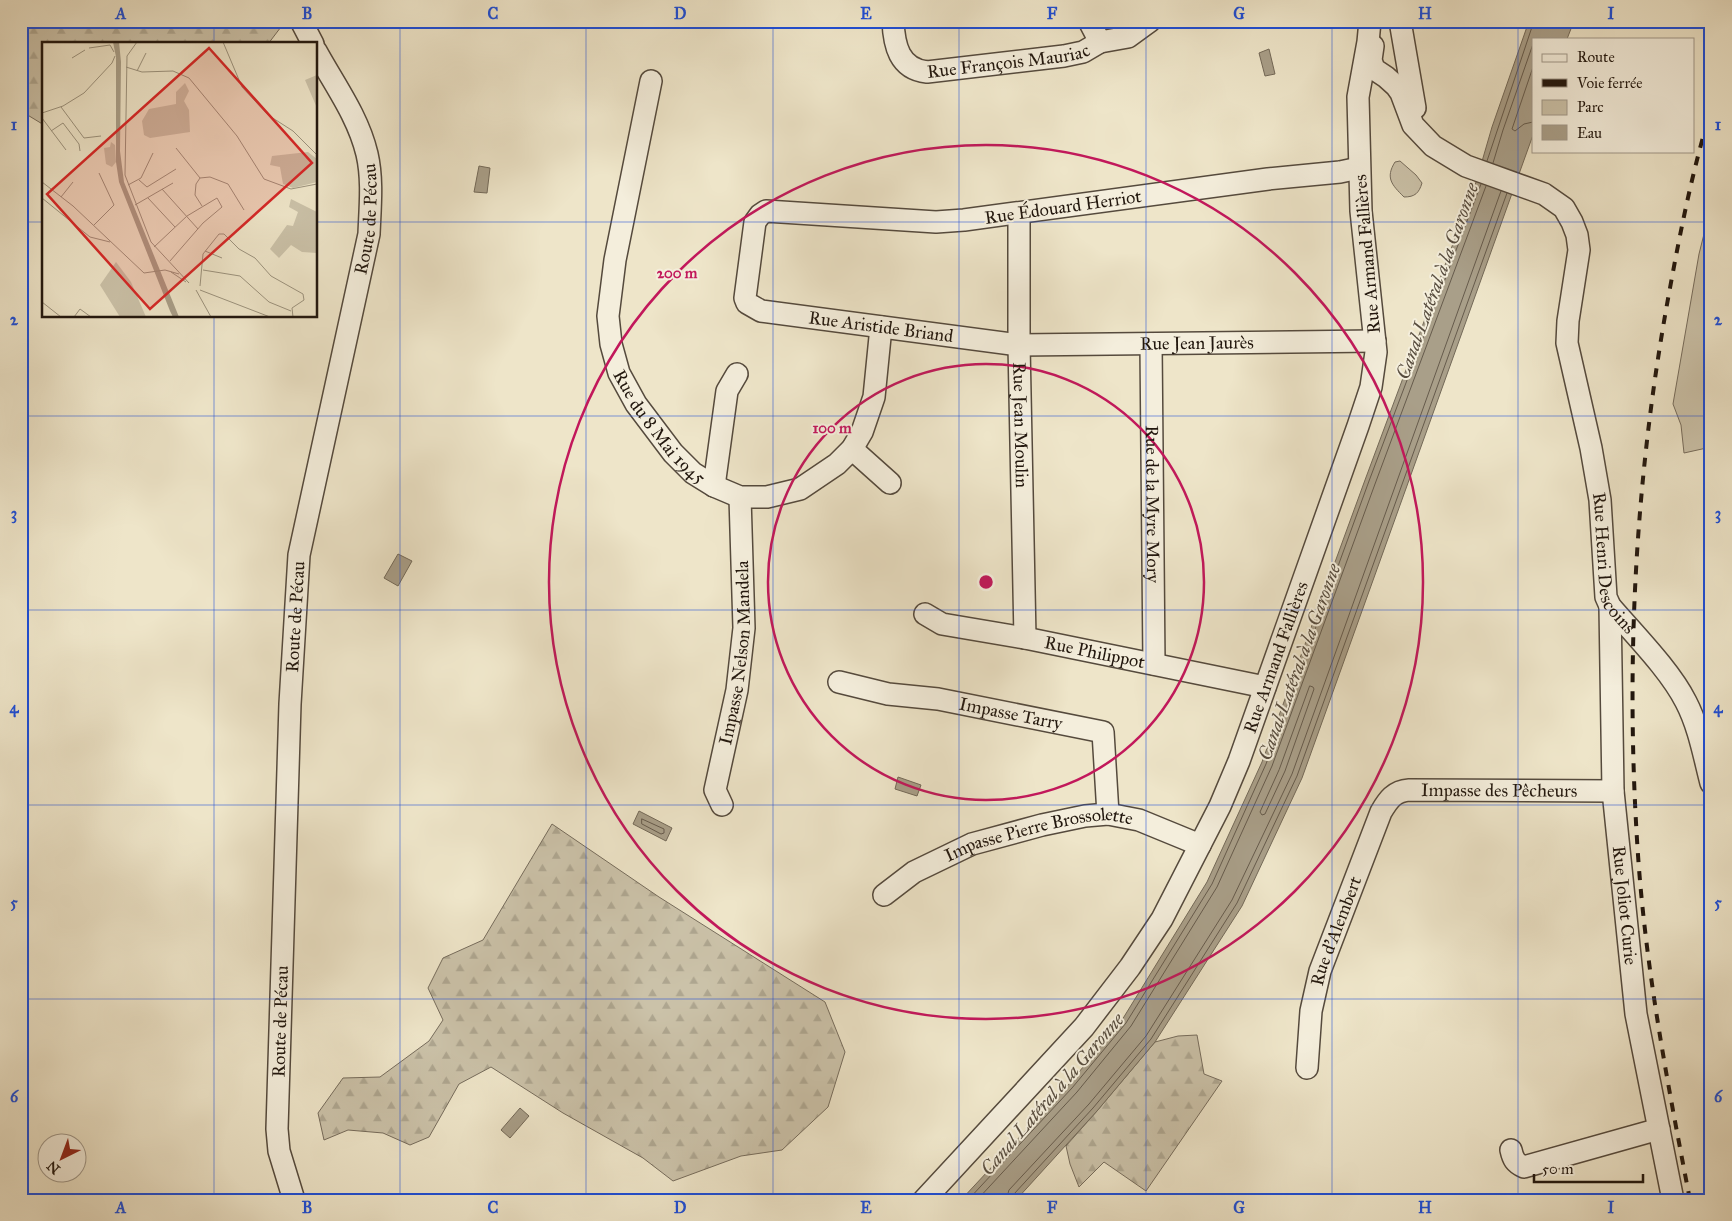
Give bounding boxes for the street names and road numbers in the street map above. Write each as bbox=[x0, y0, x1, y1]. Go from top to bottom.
street label: Rue François Mauriac bbox=[926, 39, 1095, 83]
street label: Route de Pécau bbox=[349, 162, 382, 277]
street label: Rue Armand Fallières bbox=[1349, 174, 1385, 334]
street label: Rue Édouard Herriot bbox=[983, 183, 1143, 229]
street label: Rue Aristide Briand bbox=[807, 306, 955, 347]
street label: Rue Jean Jaurès bbox=[1140, 331, 1254, 355]
street label: Rue Jean Moulin bbox=[1008, 362, 1033, 488]
street label: Rue du 8 Mai 1945 bbox=[608, 366, 710, 489]
street label: Rue de la Myre Mory bbox=[1141, 425, 1164, 583]
street label: Rue Henri Descoins bbox=[1588, 490, 1640, 638]
street label: Route de Pécau bbox=[281, 560, 310, 673]
street label: Impasse Nelson Mandela bbox=[714, 560, 755, 747]
street label: Rue Armand Fallières bbox=[1239, 578, 1313, 736]
street label: Rue Philippot bbox=[1042, 631, 1148, 673]
street label: Impasse Tarry bbox=[957, 693, 1065, 735]
street label: Impasse des Pêcheurs bbox=[1421, 779, 1577, 802]
street label: Impasse Pierre Brossolette bbox=[941, 803, 1135, 867]
street label: Rue Joliot Curie bbox=[1608, 845, 1642, 966]
street label: Rue d'Alembert bbox=[1306, 873, 1366, 988]
street label: Route de Pécau bbox=[268, 965, 293, 1078]

